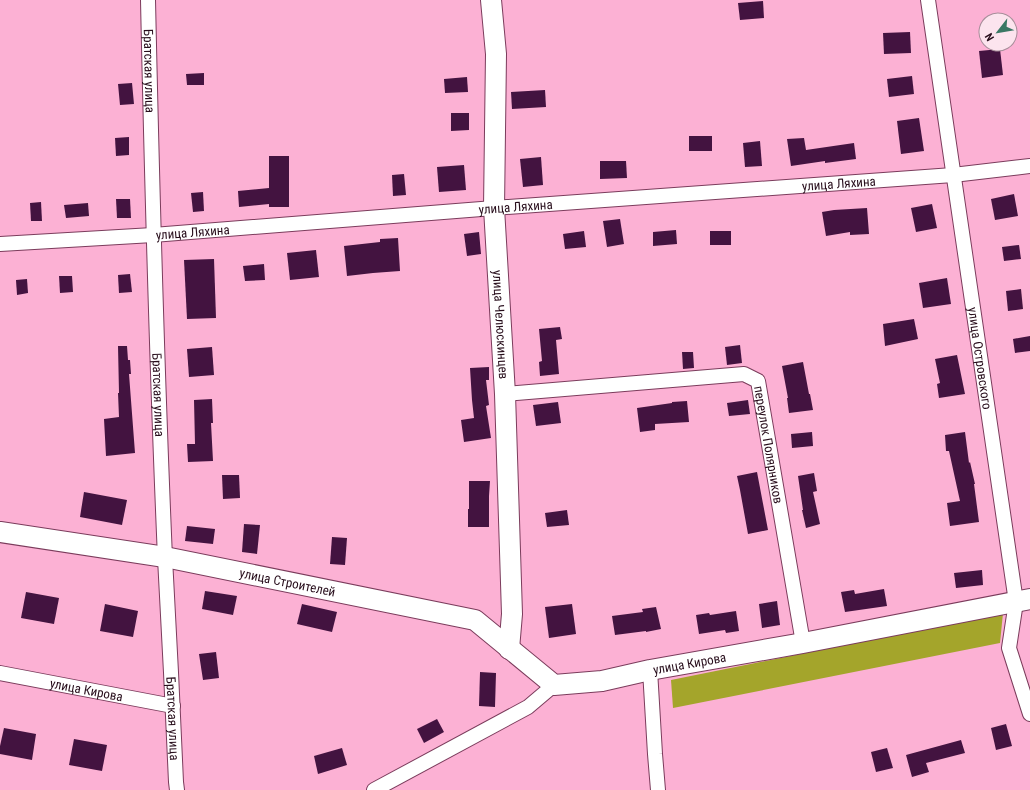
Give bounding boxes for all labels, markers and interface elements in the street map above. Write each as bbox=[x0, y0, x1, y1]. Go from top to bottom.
north arrow bbox=[978, 12, 1018, 52]
street label: Братская улица bbox=[141, 29, 158, 113]
text: N bbox=[982, 30, 997, 43]
street label: улица Ляхина bbox=[801, 174, 876, 194]
street label: улица Ляхина bbox=[478, 197, 553, 217]
street label: улица Ляхина bbox=[155, 222, 230, 243]
street label: улица Челюскинцев bbox=[490, 270, 511, 380]
street label: улица Островского bbox=[965, 306, 995, 410]
street label: Братская улица bbox=[149, 353, 167, 437]
street label: переулок Полярников bbox=[751, 385, 786, 505]
street label: улица Строителей bbox=[238, 565, 337, 599]
street label: улица Кирова bbox=[652, 650, 727, 677]
street label: улица Кирова bbox=[49, 676, 124, 704]
street label: Братская улица bbox=[163, 676, 182, 761]

